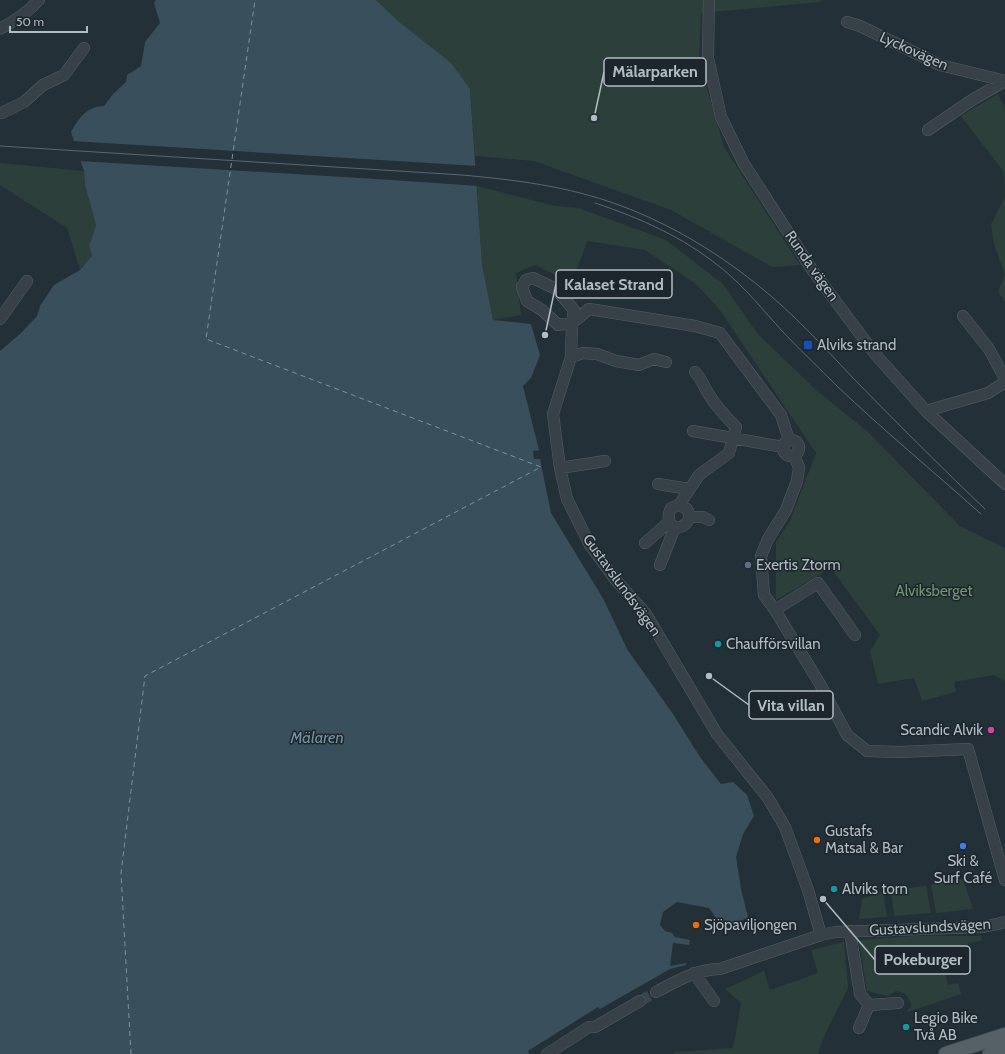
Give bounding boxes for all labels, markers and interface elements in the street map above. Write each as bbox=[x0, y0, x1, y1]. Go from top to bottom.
scale bar bbox=[10, 8, 87, 34]
text: 50 m bbox=[16, 14, 44, 29]
street label: Lyckovägen bbox=[877, 28, 951, 74]
callout: Mälarparken bbox=[604, 58, 706, 86]
text: Mälarparken bbox=[612, 62, 698, 81]
street label: Runda vägen bbox=[781, 227, 843, 305]
callout: Kalaset Strand bbox=[556, 270, 672, 298]
text: Kalaset Strand bbox=[564, 275, 664, 294]
place label: Alviks strand bbox=[817, 336, 896, 354]
marker: Alviks strand bbox=[802, 339, 814, 351]
street label: Gustavslundsvägen bbox=[579, 530, 665, 640]
place label: Exertis Ztorm bbox=[756, 556, 841, 574]
marker: Exertis Ztorm bbox=[743, 560, 753, 570]
park label: Alviksberget bbox=[896, 582, 972, 600]
place label: Chaufförsvillan bbox=[726, 635, 821, 653]
marker: Chaufförsvillan bbox=[713, 639, 723, 649]
callout: Vita villan bbox=[749, 691, 833, 719]
text: Vita villan bbox=[757, 696, 825, 715]
place label: Scandic Alvik bbox=[900, 721, 983, 739]
marker: Scandic Alvik bbox=[986, 725, 996, 735]
water label: Mälaren bbox=[289, 728, 344, 747]
place label: Gustafs Matsal & Bar bbox=[825, 822, 903, 857]
marker: Gustafs Matsal & Bar bbox=[812, 835, 822, 845]
marker: Ski & Surf Café bbox=[958, 841, 968, 851]
place label: Ski & Surf Café bbox=[934, 852, 993, 887]
place label: Alviks torn bbox=[842, 880, 908, 898]
marker: Alviks torn bbox=[829, 884, 839, 894]
street label: Gustavslundsvägen bbox=[869, 915, 991, 939]
place label: Sjöpaviljongen bbox=[704, 916, 797, 934]
marker: Sjöpaviljongen bbox=[691, 920, 701, 930]
callout: Pokeburger bbox=[875, 946, 970, 974]
text: Pokeburger bbox=[884, 950, 963, 969]
place label: Legio Bike Två AB bbox=[914, 1009, 978, 1044]
marker: Legio Bike Två AB bbox=[901, 1022, 911, 1032]

